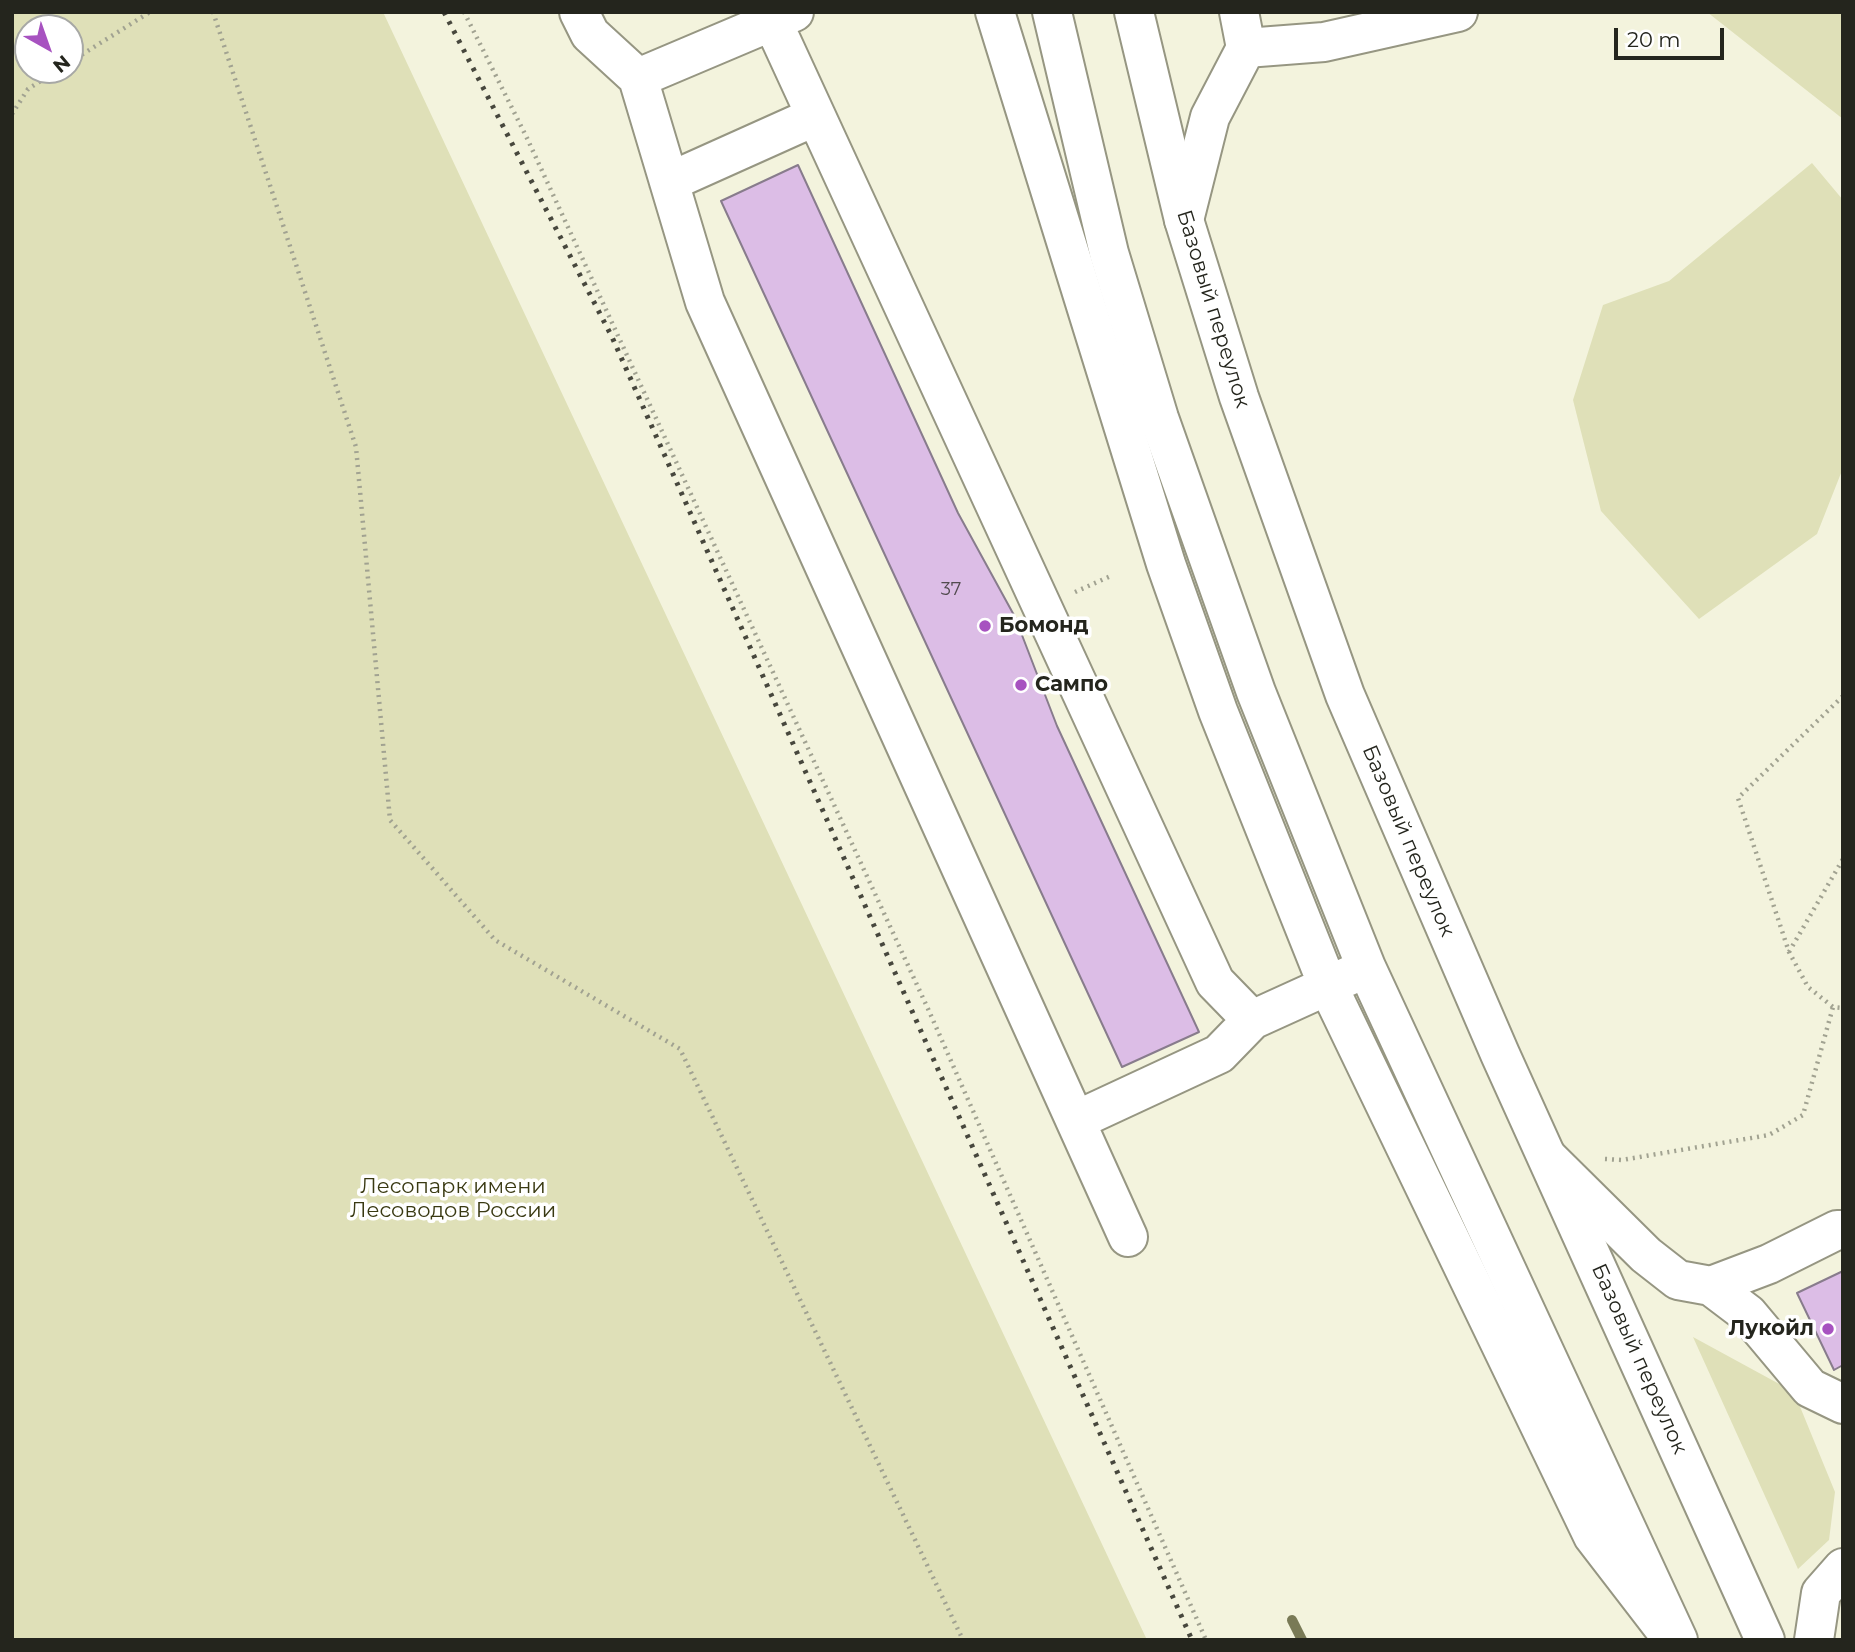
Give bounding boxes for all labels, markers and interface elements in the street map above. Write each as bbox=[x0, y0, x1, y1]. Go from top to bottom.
north arrow bbox=[14, 14, 84, 84]
scale bar bbox=[1617, 14, 1727, 58]
text: 20 m bbox=[1627, 27, 1681, 52]
text: N bbox=[48, 50, 75, 78]
street label: Базовый переулок bbox=[1171, 207, 1255, 411]
house number: 37 bbox=[941, 579, 961, 601]
place label: Бомонд bbox=[999, 613, 1088, 639]
marker: Бомонд bbox=[977, 618, 993, 634]
place label: Сампо bbox=[1035, 672, 1108, 698]
marker: Сампо bbox=[1013, 677, 1029, 693]
street label: Базовый переулок bbox=[1356, 741, 1460, 941]
park label: Лесопарк имени Лесоводов России bbox=[350, 1174, 556, 1224]
street label: Базовый переулок bbox=[1586, 1260, 1692, 1458]
place label: Лукойл bbox=[1729, 1316, 1814, 1342]
marker: Лукойл bbox=[1820, 1321, 1836, 1337]

